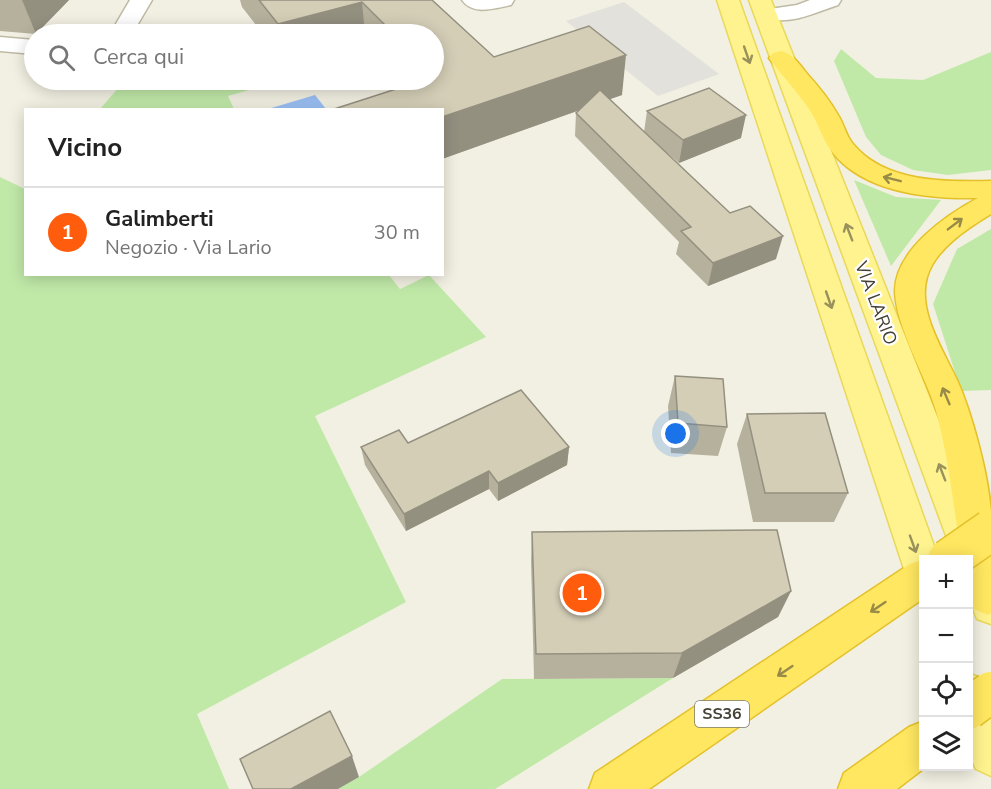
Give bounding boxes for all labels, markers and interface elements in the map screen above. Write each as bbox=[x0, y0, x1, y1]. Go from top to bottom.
search box bbox=[24, 24, 444, 90]
icon: search bbox=[45, 41, 78, 74]
text: Cerca qui bbox=[93, 42, 184, 72]
one-way arrow bbox=[742, 45, 753, 64]
text: Vicino bbox=[48, 130, 122, 165]
one-way arrow bbox=[882, 172, 901, 184]
text: Galimberti bbox=[105, 204, 214, 234]
one-way arrow bbox=[947, 218, 963, 231]
text: 1 bbox=[62, 219, 74, 246]
text: 30 m bbox=[374, 219, 420, 246]
one-way arrow bbox=[843, 223, 854, 242]
text: Negozio · Via Lario bbox=[105, 234, 272, 261]
street label: VIA LARIO bbox=[849, 257, 903, 348]
one-way arrow bbox=[825, 290, 836, 309]
one-way arrow bbox=[940, 387, 951, 406]
your location bbox=[661, 419, 690, 448]
one-way arrow bbox=[936, 464, 947, 482]
one-way arrow bbox=[908, 534, 919, 553]
map controls bbox=[919, 555, 973, 771]
button: + bbox=[919, 555, 973, 609]
pin: 1 bbox=[562, 570, 602, 616]
one-way arrow bbox=[871, 601, 887, 613]
button: − bbox=[919, 609, 973, 663]
button: locate bbox=[919, 663, 973, 717]
one-way arrow bbox=[777, 665, 794, 677]
road number: SS36 bbox=[695, 701, 749, 727]
button: layers bbox=[919, 717, 973, 771]

